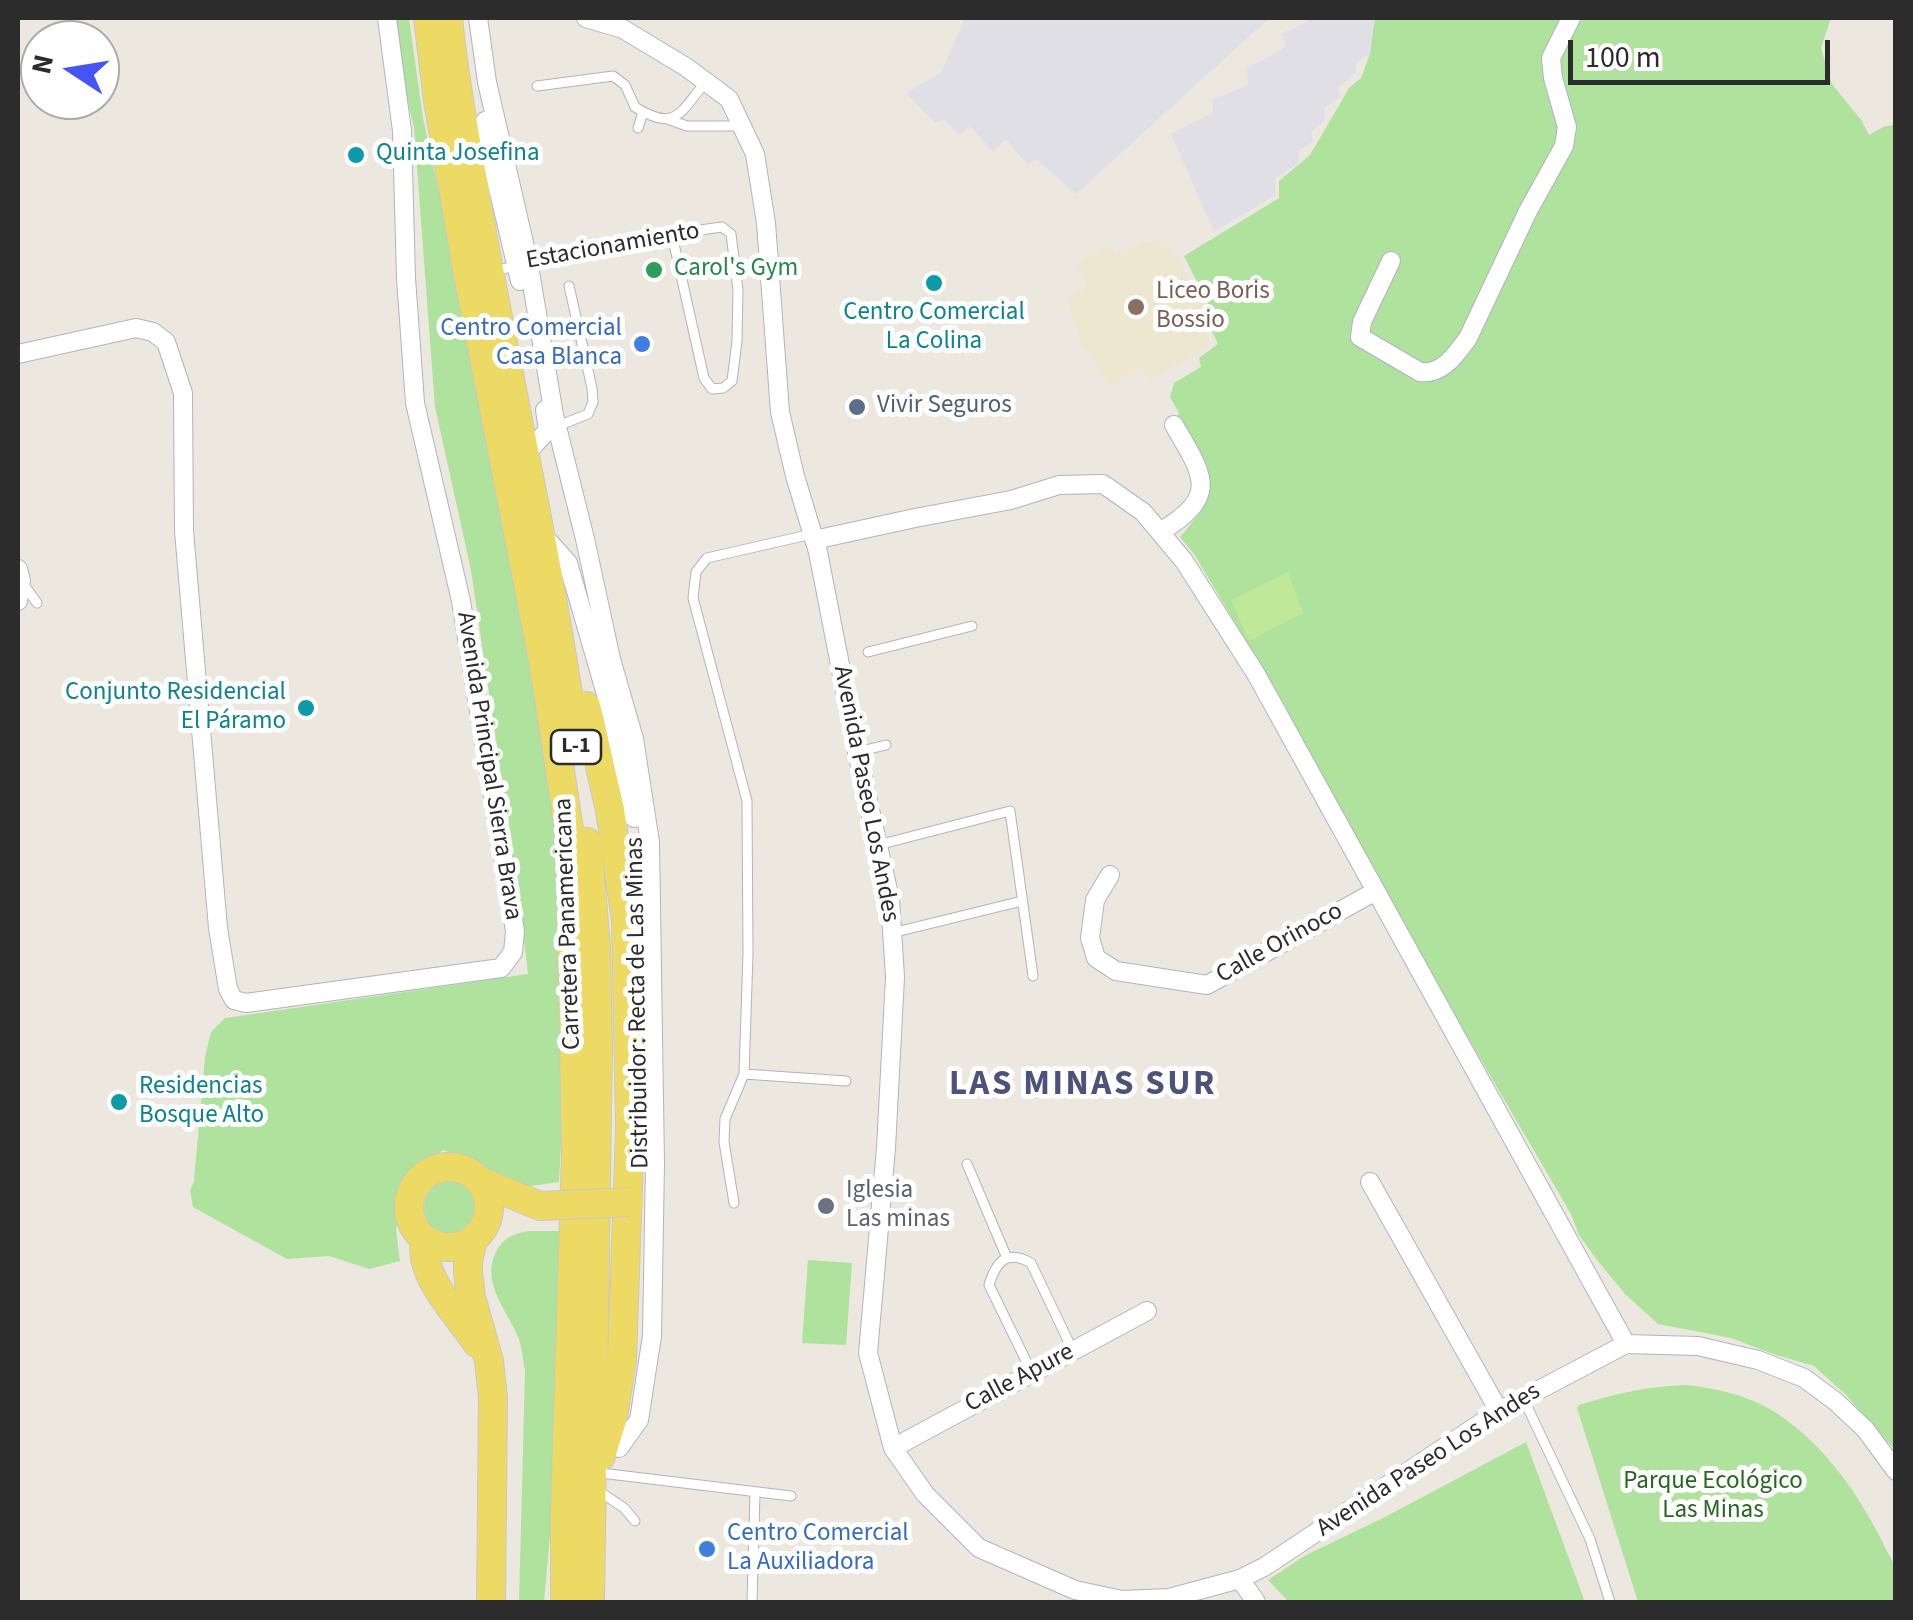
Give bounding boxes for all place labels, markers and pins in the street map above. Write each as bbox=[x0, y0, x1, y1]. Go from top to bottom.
place label: Quinta Josefina bbox=[376, 140, 540, 170]
marker: Quinta Josefina bbox=[345, 144, 367, 166]
place label: Carol's Gym bbox=[674, 255, 798, 285]
marker: Carol's Gym bbox=[643, 259, 665, 281]
marker: Centro Comercial La Colina bbox=[923, 272, 945, 294]
place label: Liceo Boris Bossio bbox=[1156, 278, 1270, 337]
marker: Liceo Boris Bossio bbox=[1125, 296, 1147, 318]
place label: Centro Comercial La Colina bbox=[843, 299, 1025, 358]
place label: Centro Comercial Casa Blanca bbox=[440, 315, 622, 374]
marker: Centro Comercial Casa Blanca bbox=[631, 333, 653, 355]
place label: Vivir Seguros bbox=[877, 392, 1012, 422]
marker: Vivir Seguros bbox=[846, 396, 868, 418]
place label: Conjunto Residencial El Páramo bbox=[65, 679, 286, 738]
marker: Conjunto Residencial El Páramo bbox=[295, 697, 317, 719]
place label: Residencias Bosque Alto bbox=[139, 1073, 264, 1132]
marker: Residencias Bosque Alto bbox=[108, 1091, 130, 1113]
place label: Iglesia Las minas bbox=[846, 1177, 950, 1236]
marker: Iglesia Las minas bbox=[815, 1195, 837, 1217]
place label: Centro Comercial La Auxiliadora bbox=[727, 1520, 909, 1579]
marker: Centro Comercial La Auxiliadora bbox=[696, 1538, 718, 1560]

